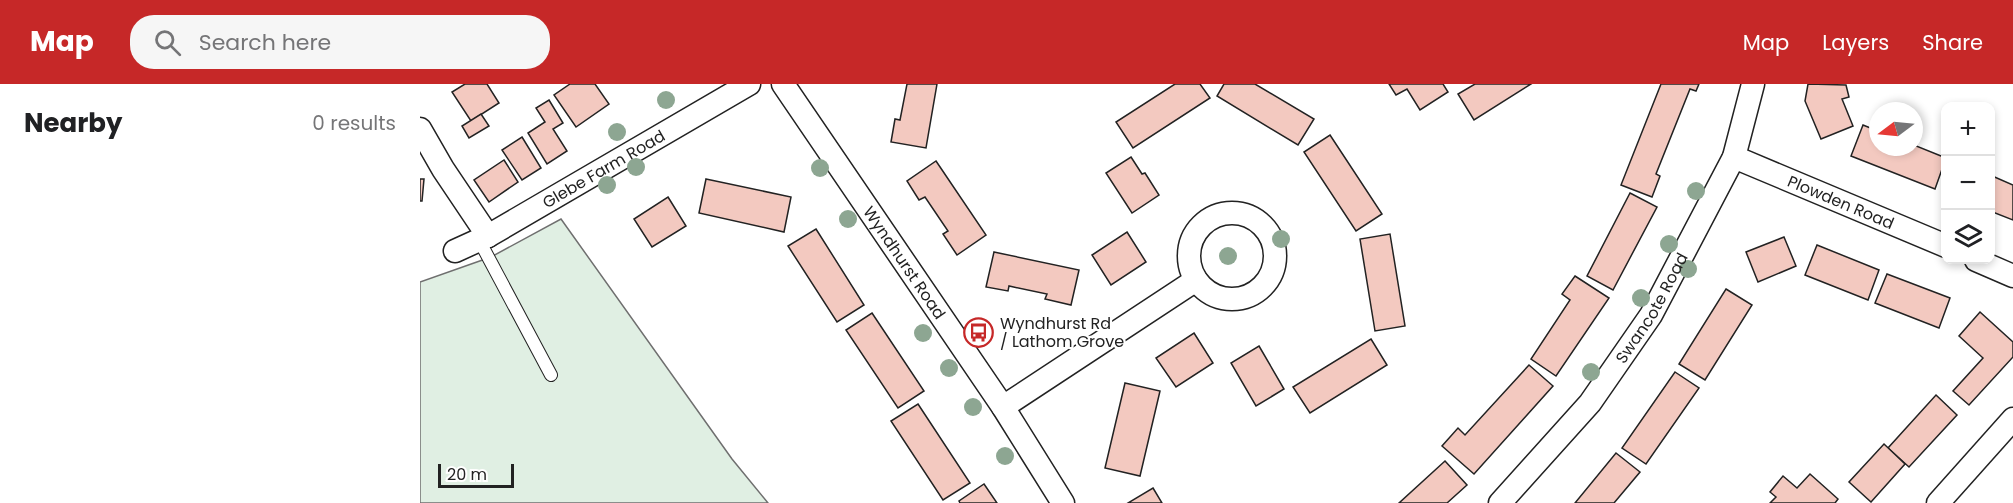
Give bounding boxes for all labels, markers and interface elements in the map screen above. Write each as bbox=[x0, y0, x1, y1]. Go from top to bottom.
search box bbox=[130, 15, 550, 69]
text: Map bbox=[30, 22, 94, 61]
icon: search bbox=[151, 26, 184, 59]
text: Search here bbox=[199, 27, 331, 58]
text: Map bbox=[1743, 28, 1789, 57]
text: Layers bbox=[1822, 28, 1889, 57]
text: Share bbox=[1922, 28, 1983, 57]
north arrow bbox=[1869, 102, 1923, 156]
map controls bbox=[1941, 102, 1995, 264]
button: + bbox=[1941, 102, 1995, 156]
text: Nearby bbox=[24, 105, 122, 141]
text: 0 results bbox=[312, 109, 396, 137]
street label: Glebe Farm Road bbox=[538, 124, 670, 214]
button: − bbox=[1941, 156, 1995, 210]
street label: Plowden Road bbox=[1784, 170, 1898, 235]
street label: Wyndhurst Road bbox=[857, 202, 951, 324]
button: layers bbox=[1941, 210, 1995, 264]
street label: Swancote Road bbox=[1610, 249, 1694, 368]
place label: Wyndhurst Rd / Lathom Grove bbox=[1000, 312, 1124, 353]
bus stop icon: Wyndhurst Rd / Lathom Grove bbox=[963, 316, 995, 348]
scale bar bbox=[438, 461, 514, 488]
text: 20 m bbox=[447, 463, 487, 486]

